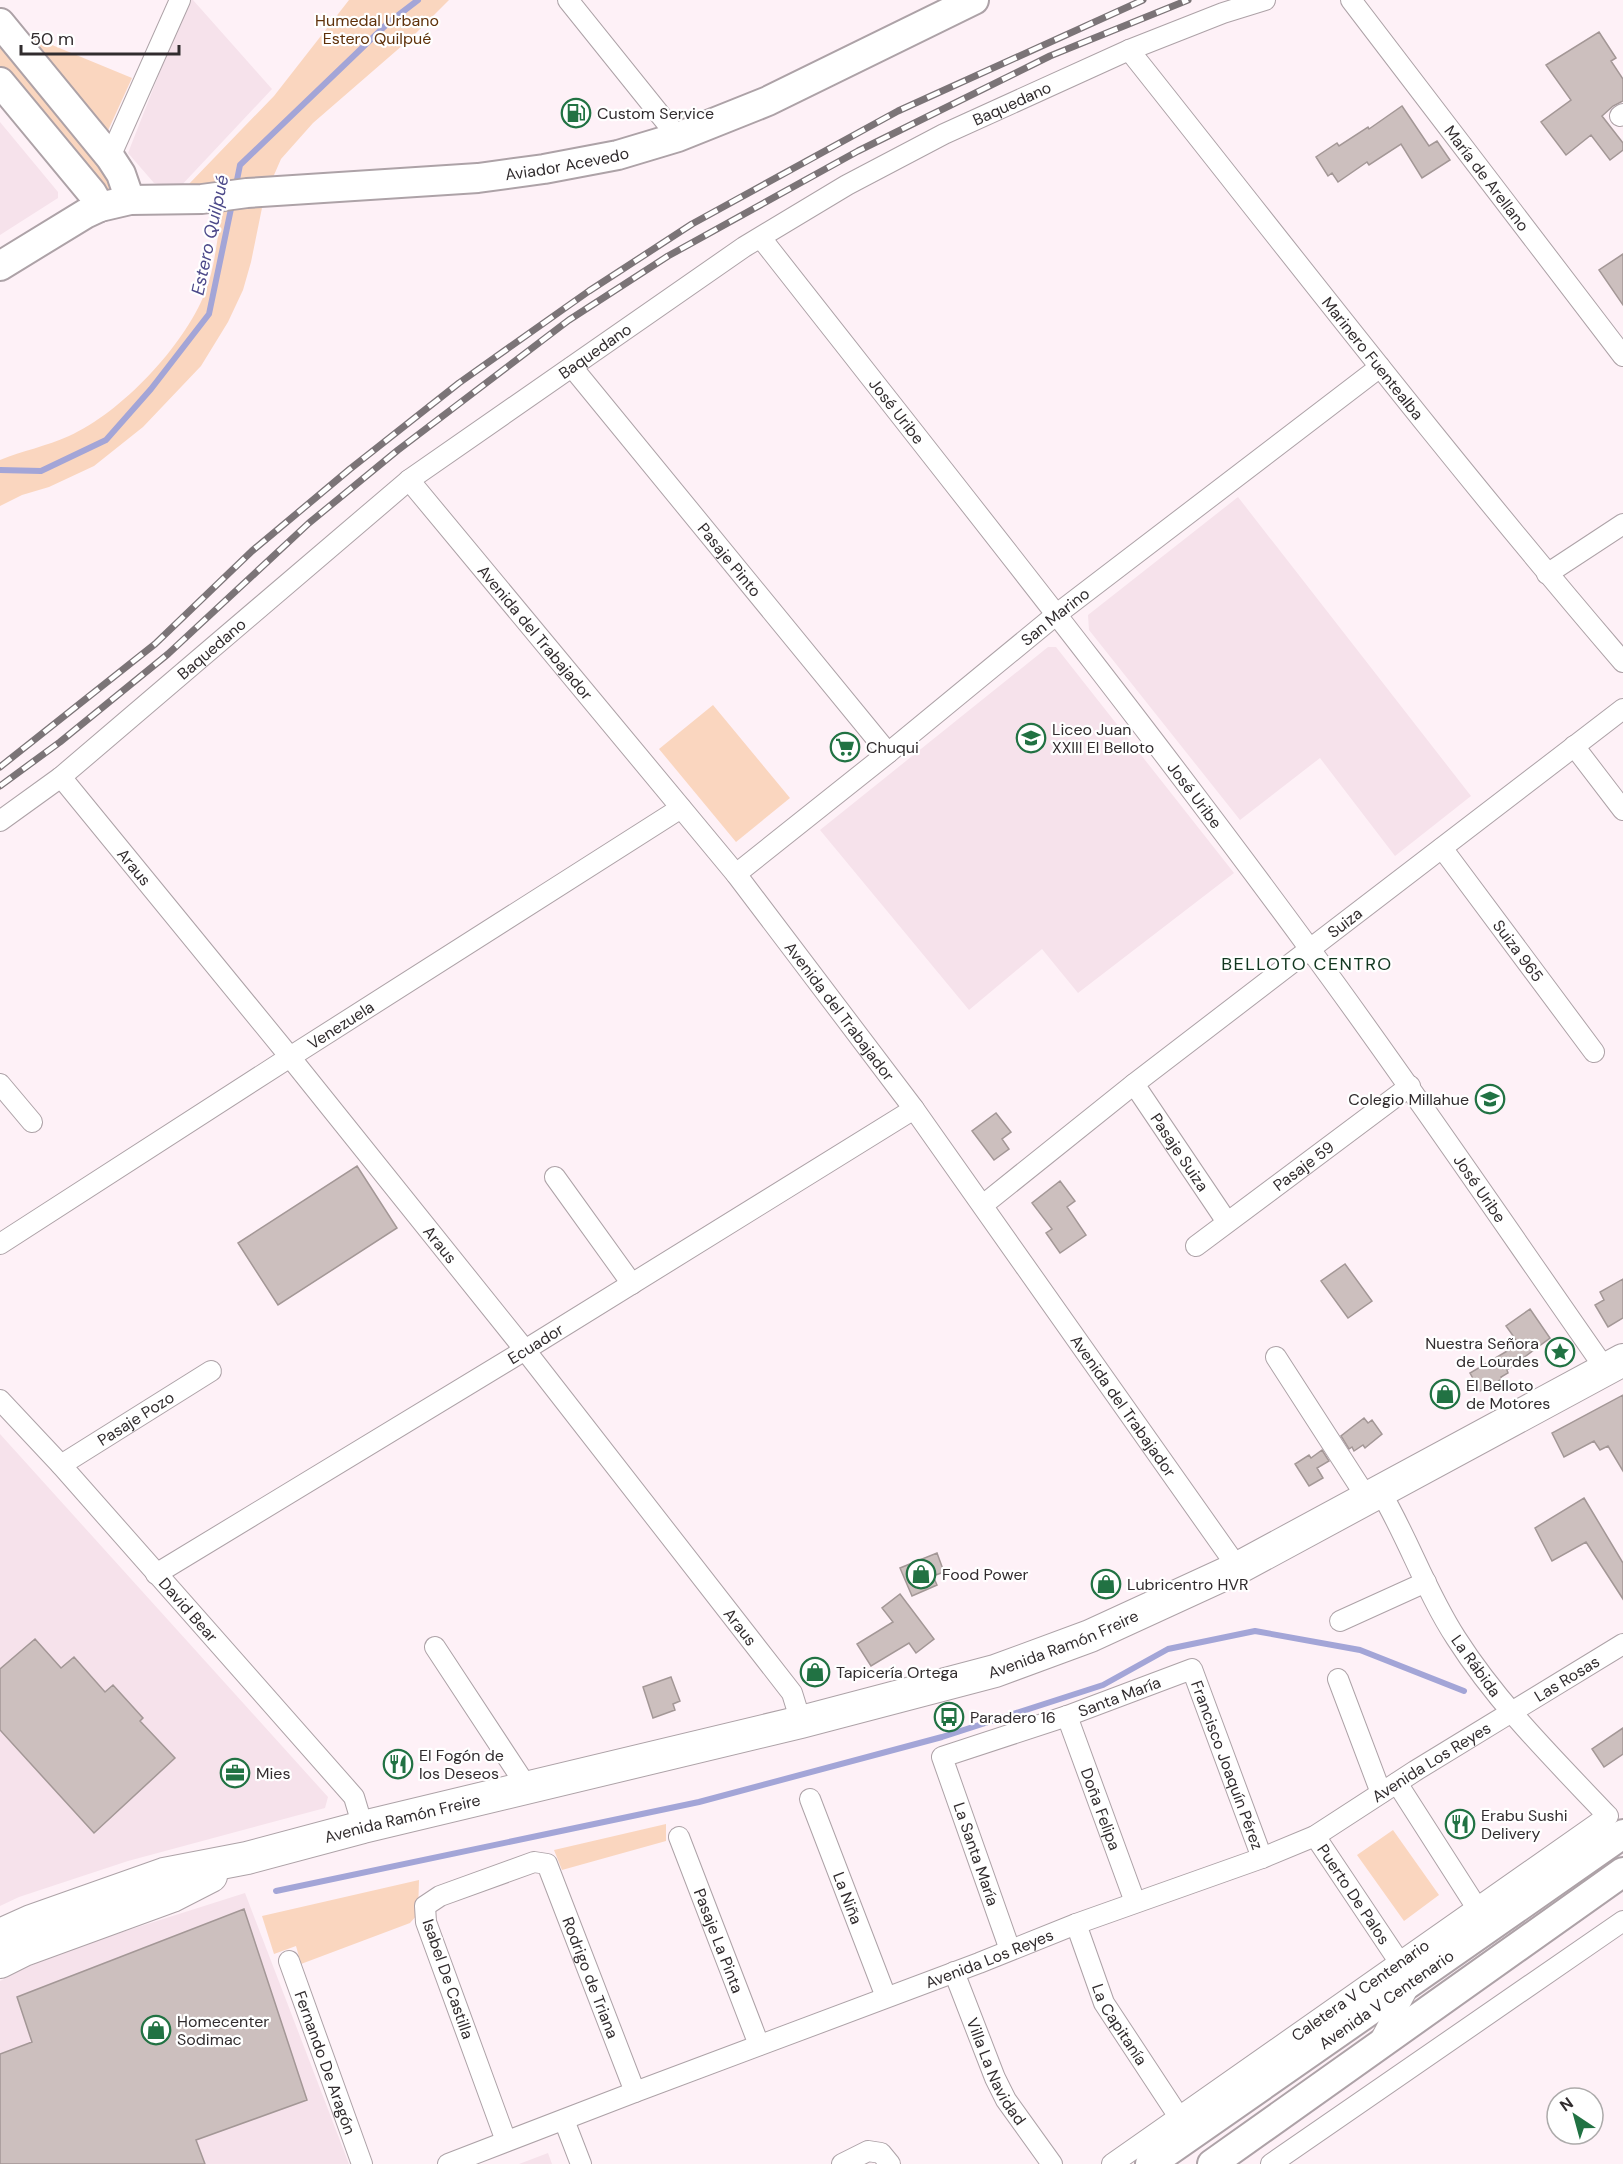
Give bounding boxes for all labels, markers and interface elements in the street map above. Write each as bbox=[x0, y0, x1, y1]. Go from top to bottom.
park label: Humedal Urbano Estero Quilpué bbox=[315, 10, 439, 49]
scale bar bbox=[21, 18, 178, 56]
text: 50 m bbox=[30, 27, 74, 51]
street label: Baquedano bbox=[969, 76, 1054, 130]
fuel station icon: Custom Service bbox=[560, 97, 592, 129]
place label: Custom Service bbox=[597, 103, 714, 124]
street label: María de Arellano bbox=[1440, 121, 1534, 235]
street label: Aviador Acevedo bbox=[504, 142, 631, 185]
water label: Estero Quilpué bbox=[186, 173, 234, 297]
street label: Marinero Fuentealba bbox=[1317, 292, 1429, 424]
street label: Baquedano bbox=[554, 318, 635, 383]
street label: José Uribe bbox=[864, 374, 929, 448]
street label: Pasaje Pinto bbox=[693, 518, 766, 601]
street label: Avenida del Trabajador bbox=[473, 560, 598, 704]
street label: San Marino bbox=[1016, 583, 1094, 650]
street label: Baquedano bbox=[173, 613, 250, 684]
place label: Liceo Juan XXIII El Belloto bbox=[1052, 719, 1154, 758]
school or university icon: Liceo Juan XXIII El Belloto bbox=[1015, 722, 1047, 754]
supermarket icon: Chuqui bbox=[829, 731, 861, 763]
place label: Chuqui bbox=[866, 737, 919, 758]
street label: José Uribe bbox=[1163, 757, 1227, 832]
street label: Araus bbox=[113, 844, 156, 890]
street label: Suiza bbox=[1323, 902, 1366, 942]
street label: Suiza 965 bbox=[1488, 915, 1548, 986]
street label: Avenida del Trabajador bbox=[780, 937, 899, 1085]
district label: BELLOTO CENTRO bbox=[1221, 952, 1393, 976]
street label: Venezuela bbox=[303, 996, 378, 1054]
school or university icon: Colegio Millahue bbox=[1474, 1083, 1506, 1115]
place label: Colegio Millahue bbox=[1348, 1089, 1469, 1110]
street label: Pasaje Suiza bbox=[1146, 1109, 1214, 1195]
street label: Pasaje 59 bbox=[1269, 1136, 1338, 1195]
street label: José Uribe bbox=[1449, 1150, 1511, 1227]
street label: Araus bbox=[419, 1221, 462, 1268]
street label: Ecuador bbox=[504, 1318, 567, 1369]
street label: Avenida del Trabajador bbox=[1066, 1330, 1181, 1481]
place label: Nuestra Señora de Lourdes bbox=[1425, 1333, 1539, 1372]
place icon: Nuestra Señora de Lourdes bbox=[1544, 1336, 1576, 1368]
place label: El Belloto de Motores bbox=[1466, 1375, 1550, 1414]
shop icon: El Belloto de Motores bbox=[1429, 1378, 1461, 1410]
street label: Pasaje Pozo bbox=[93, 1386, 178, 1450]
shop icon: Food Power bbox=[905, 1558, 937, 1590]
place label: Food Power bbox=[942, 1564, 1028, 1585]
shop icon: Lubricentro HVR bbox=[1090, 1568, 1122, 1600]
street label: David Bear bbox=[154, 1573, 223, 1646]
place label: Lubricentro HVR bbox=[1127, 1574, 1249, 1595]
street label: Araus bbox=[719, 1604, 762, 1650]
street label: Avenida Ramón Freire bbox=[986, 1605, 1142, 1683]
street label: La Rábida bbox=[1446, 1631, 1506, 1701]
street label: Las Rosas bbox=[1530, 1650, 1603, 1706]
shop icon: Tapicería Ortega bbox=[799, 1656, 831, 1688]
place label: Tapicería Ortega bbox=[836, 1662, 958, 1683]
street label: Santa María bbox=[1075, 1671, 1164, 1721]
street label: Francisco Joaquín Pérez bbox=[1187, 1677, 1268, 1852]
bus stop icon: Paradero 16 bbox=[933, 1701, 965, 1733]
place label: Paradero 16 bbox=[970, 1707, 1056, 1728]
street label: Avenida Los Reyes bbox=[1368, 1717, 1494, 1807]
place label: El Fogón de los Deseos bbox=[419, 1745, 504, 1784]
restaurant icon: El Fogón de los Deseos bbox=[382, 1748, 414, 1780]
office icon: Mies bbox=[219, 1757, 251, 1789]
place label: Mies bbox=[256, 1763, 290, 1784]
street label: Doña Felipa bbox=[1076, 1765, 1126, 1853]
street label: Avenida Ramón Freire bbox=[322, 1789, 482, 1847]
street label: La Santa María bbox=[948, 1799, 1004, 1909]
place label: Erabu Sushi Delivery bbox=[1481, 1805, 1568, 1844]
restaurant icon: Erabu Sushi Delivery bbox=[1444, 1808, 1476, 1840]
street label: Puerto De Palos bbox=[1313, 1840, 1395, 1948]
street label: La Niña bbox=[828, 1869, 868, 1927]
street label: Pasaje La Pinta bbox=[689, 1885, 748, 1996]
street label: Rodrigo de Triana bbox=[558, 1914, 624, 2041]
street label: Isabel De Castilla bbox=[418, 1916, 478, 2042]
street label: Avenida Los Reyes bbox=[922, 1924, 1056, 1993]
street label: Caletera V Centenario bbox=[1287, 1934, 1433, 2046]
street label: Avenida V Centenario bbox=[1315, 1945, 1458, 2054]
street label: La Capitanía bbox=[1087, 1981, 1152, 2069]
street label: Fernando De Aragón bbox=[290, 1988, 361, 2137]
place label: Homecenter Sodimac bbox=[177, 2011, 269, 2050]
shop icon: Homecenter Sodimac bbox=[140, 2014, 172, 2046]
street label: Villa La Navidad bbox=[962, 2015, 1031, 2129]
north arrow bbox=[1545, 2086, 1605, 2146]
text: N bbox=[1556, 2092, 1577, 2116]

